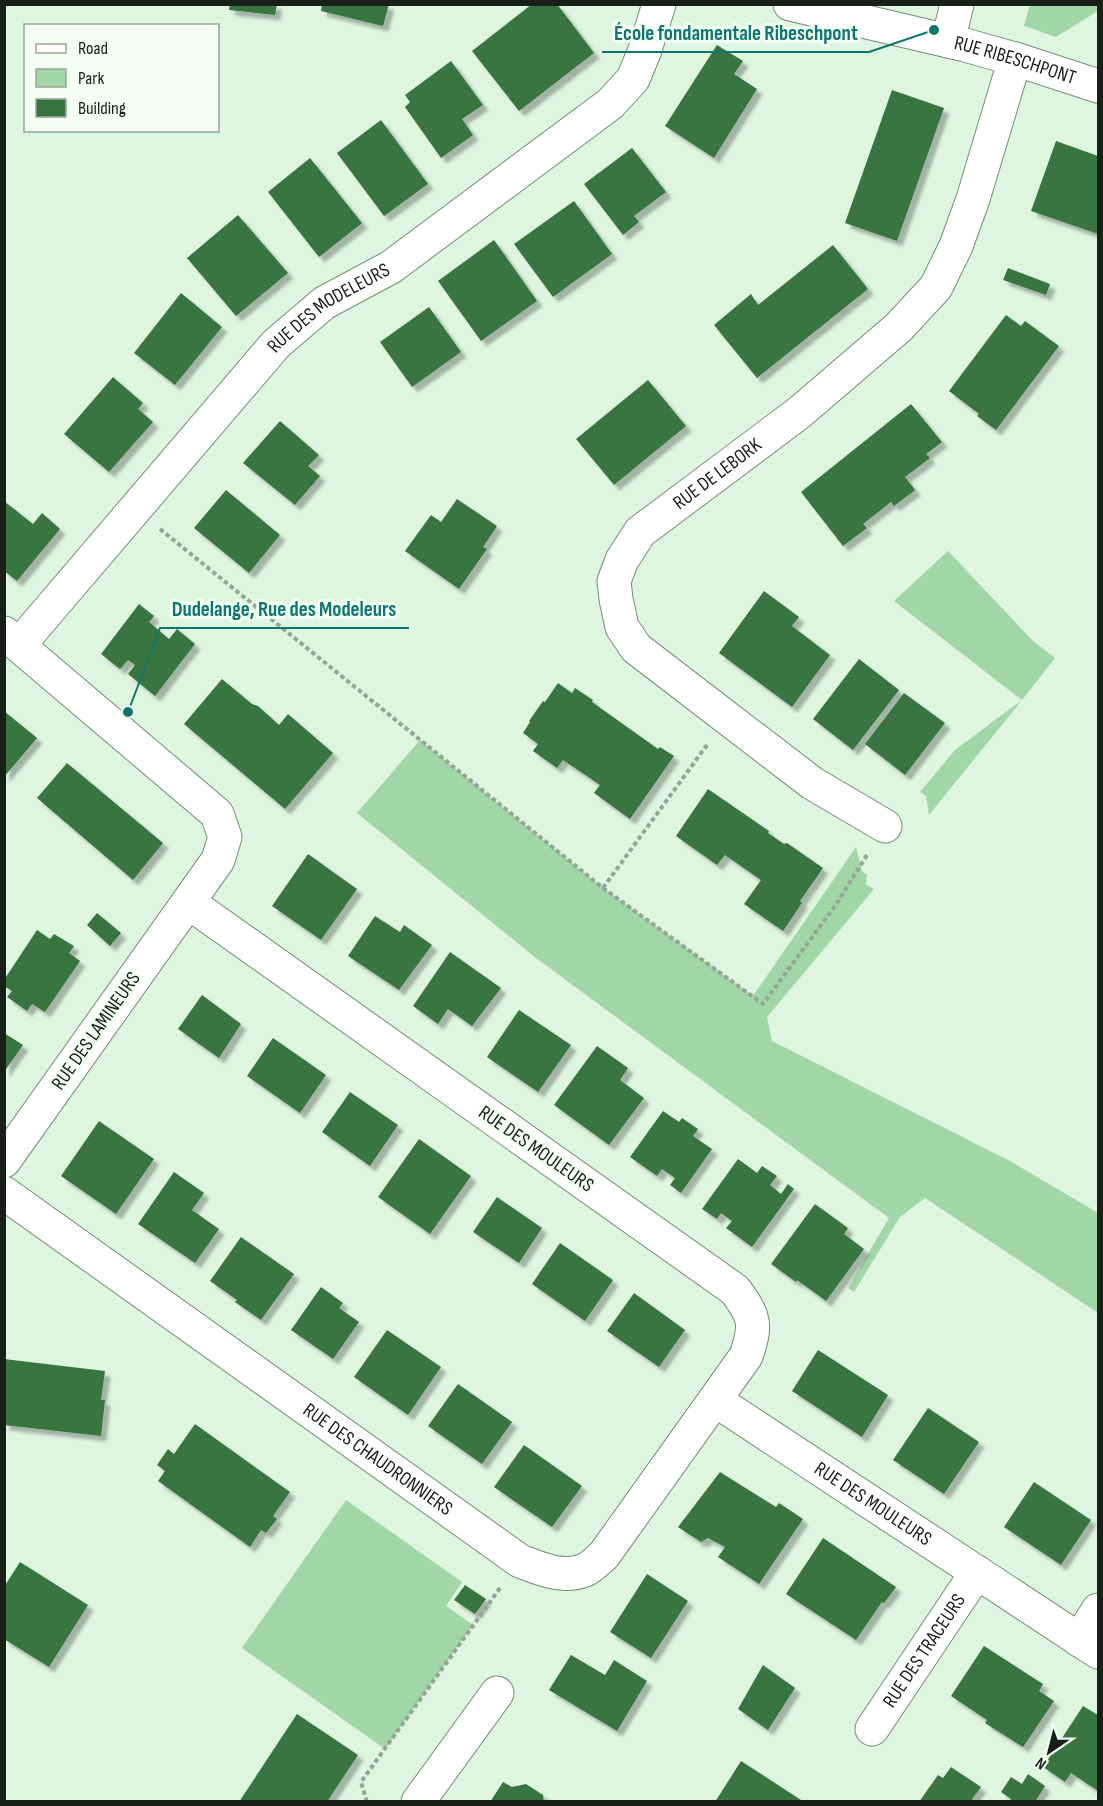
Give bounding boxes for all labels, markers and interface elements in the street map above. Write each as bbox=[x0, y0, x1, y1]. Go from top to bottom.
callout: École fondamentale Ribeschpont bbox=[602, 13, 869, 52]
text: École fondamentale Ribeschpont bbox=[614, 21, 858, 46]
legend bbox=[24, 24, 219, 132]
street label: RUE RIBESCHPONT bbox=[952, 31, 1079, 90]
text: Road bbox=[78, 38, 108, 59]
text: Park bbox=[78, 68, 104, 89]
text: Building bbox=[78, 98, 126, 119]
street label: RUE DES MODELEURS bbox=[262, 258, 394, 358]
street label: RUE DE LEBORK bbox=[668, 433, 766, 515]
callout: Dudelange, Rue des Modeleurs bbox=[160, 589, 409, 628]
text: Dudelange, Rue des Modeleurs bbox=[172, 597, 396, 622]
street label: RUE DES LAMINEURS bbox=[46, 967, 146, 1095]
street label: RUE DES MOULEURS bbox=[474, 1100, 598, 1198]
street label: RUE DES CHAUDRONNIERS bbox=[298, 1398, 457, 1521]
street label: RUE DES MOULEURS bbox=[810, 1457, 936, 1551]
street label: RUE DES TRACEURS bbox=[878, 1589, 971, 1712]
north arrow bbox=[1019, 1722, 1079, 1782]
text: N bbox=[1032, 1753, 1050, 1773]

